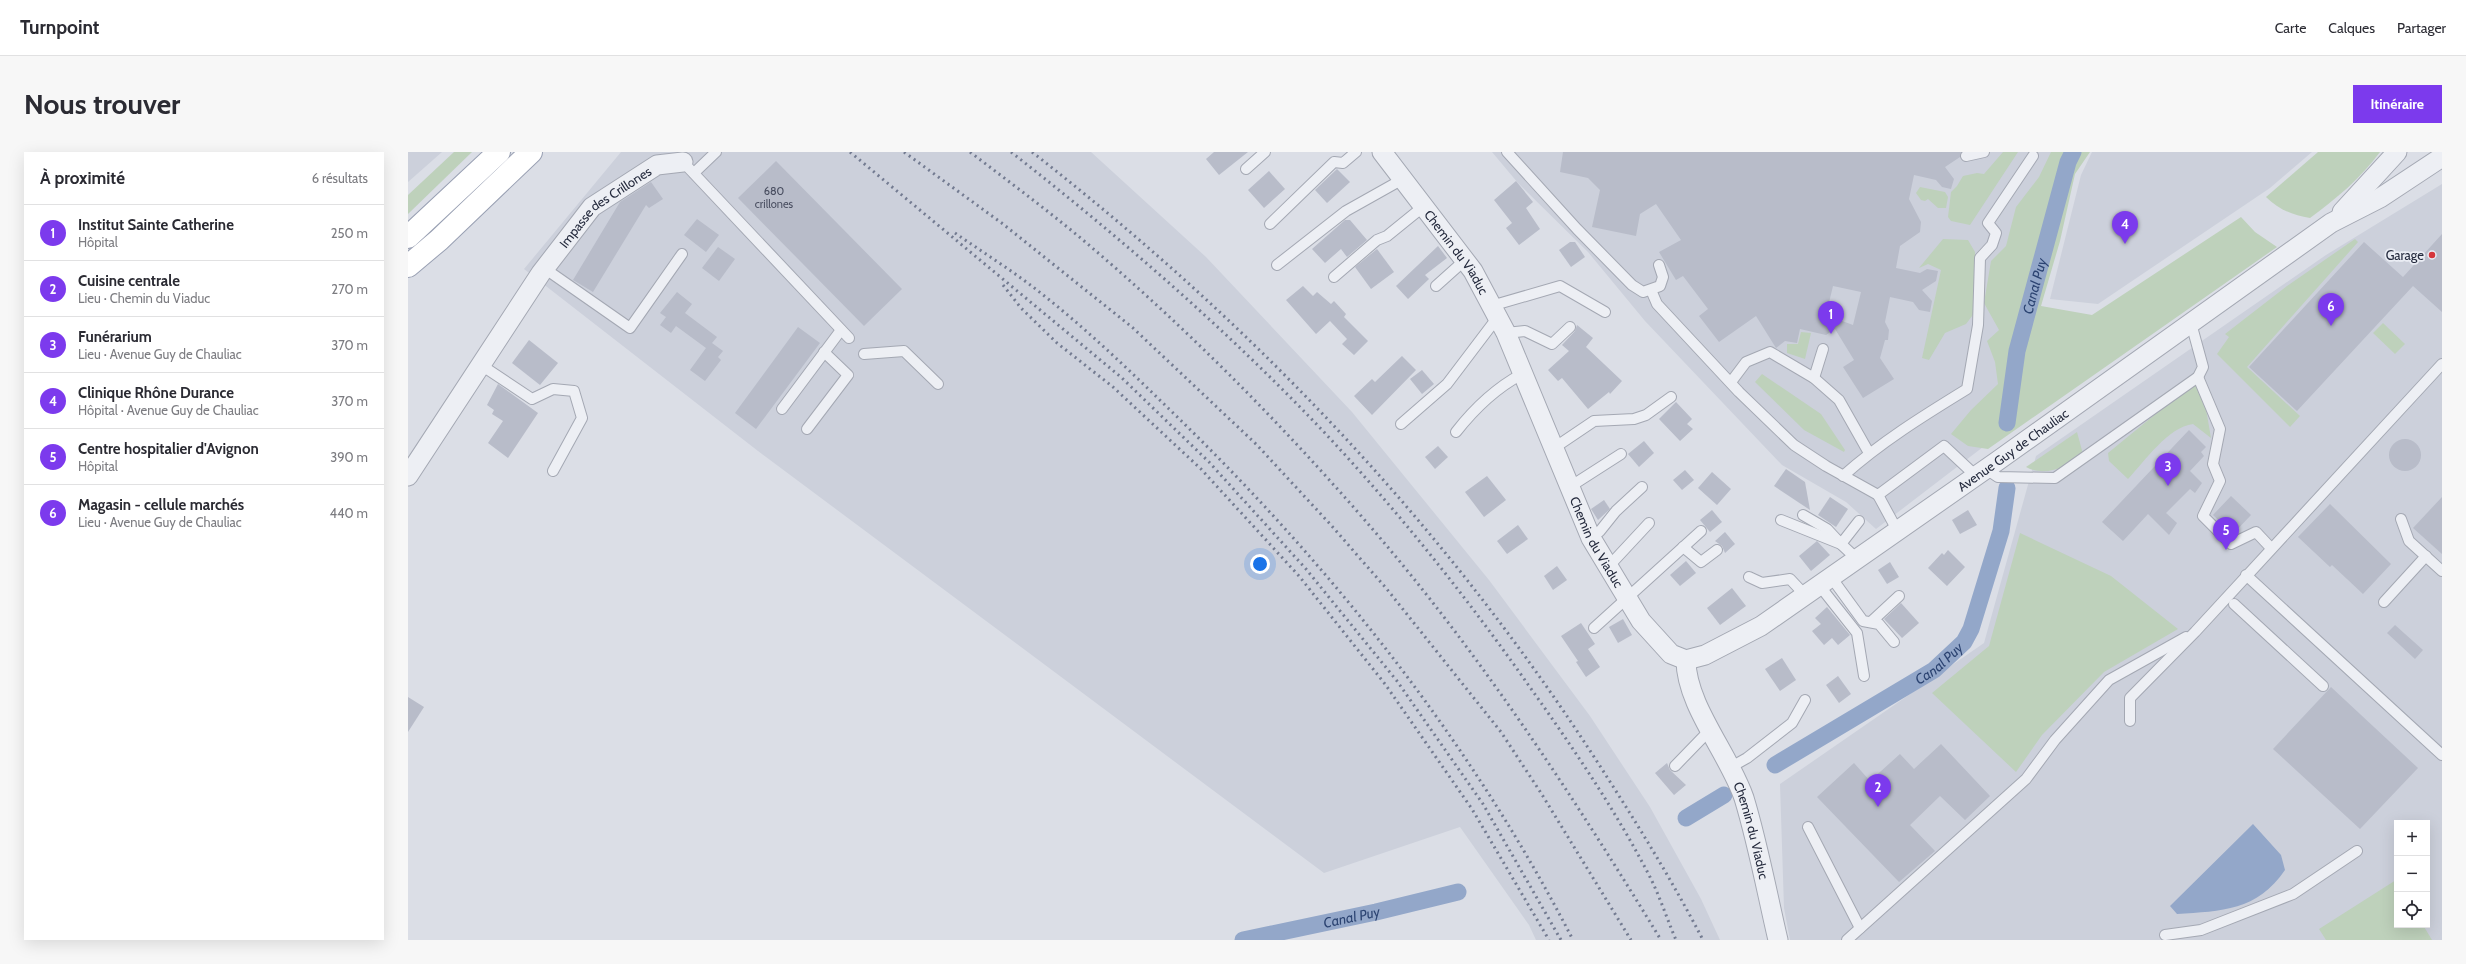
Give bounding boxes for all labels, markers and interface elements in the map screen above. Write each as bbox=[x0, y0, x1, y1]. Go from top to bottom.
text: Turnpoint bbox=[20, 16, 99, 39]
text: Carte bbox=[2275, 19, 2306, 37]
text: Calques bbox=[2328, 19, 2375, 37]
text: Partager bbox=[2397, 19, 2446, 37]
button: Itinéraire bbox=[2353, 85, 2442, 123]
text: Nous trouver bbox=[24, 87, 180, 121]
street label: Impasse des Crillones bbox=[556, 163, 655, 251]
text: À proximité bbox=[40, 168, 125, 188]
text: 6 résultats bbox=[312, 170, 368, 186]
house number: 680 crillones bbox=[755, 184, 794, 211]
street label: Chemin du Viaduc bbox=[1421, 207, 1492, 297]
pin: 4 bbox=[2112, 211, 2138, 244]
text: Institut Sainte Catherine bbox=[78, 216, 234, 234]
text: 1 bbox=[51, 225, 55, 241]
text: 250 m bbox=[331, 225, 368, 241]
text: Hôpital bbox=[78, 234, 118, 250]
place label: Garage bbox=[2386, 247, 2424, 263]
marker: Garage bbox=[2427, 250, 2437, 260]
water label: Canal Puy bbox=[2018, 255, 2051, 316]
text: Cuisine centrale bbox=[78, 272, 180, 290]
text: 2 bbox=[50, 281, 56, 297]
text: 270 m bbox=[331, 281, 368, 297]
text: Lieu · Chemin du Viaduc bbox=[78, 290, 210, 306]
pin: 6 bbox=[2318, 293, 2344, 326]
pin: 1 bbox=[1818, 301, 1844, 334]
text: Funérarium bbox=[78, 328, 152, 346]
text: 3 bbox=[49, 337, 57, 353]
text: 370 m bbox=[331, 337, 368, 353]
text: Lieu · Avenue Guy de Chauliac bbox=[78, 346, 242, 362]
text: Clinique Rhône Durance bbox=[78, 384, 234, 402]
text: 4 bbox=[49, 393, 57, 409]
text: 370 m bbox=[331, 393, 368, 409]
text: Hôpital · Avenue Guy de Chauliac bbox=[78, 402, 259, 418]
street label: Avenue Guy de Chauliac bbox=[1954, 405, 2071, 495]
text: Centre hospitalier d'Avignon bbox=[78, 440, 259, 458]
text: 5 bbox=[50, 449, 56, 465]
text: 390 m bbox=[330, 449, 368, 465]
pin: 3 bbox=[2155, 453, 2181, 486]
text: Hôpital bbox=[78, 458, 118, 474]
street label: Chemin du Viaduc bbox=[1567, 494, 1627, 590]
text: Magasin - cellule marchés bbox=[78, 496, 244, 514]
text: 6 bbox=[49, 505, 57, 521]
text: 440 m bbox=[330, 505, 368, 521]
text: Lieu · Avenue Guy de Chauliac bbox=[78, 514, 242, 530]
pin: 5 bbox=[2213, 517, 2239, 550]
your location bbox=[1250, 554, 1270, 574]
water label: Canal Puy bbox=[1911, 638, 1967, 688]
pin: 2 bbox=[1865, 774, 1891, 807]
street label: Chemin du Viaduc bbox=[1730, 779, 1772, 881]
map controls bbox=[2394, 820, 2430, 928]
button: + bbox=[2394, 820, 2430, 856]
button: − bbox=[2394, 856, 2430, 892]
button: locate bbox=[2394, 892, 2430, 928]
water label: Canal Puy bbox=[1322, 902, 1382, 932]

